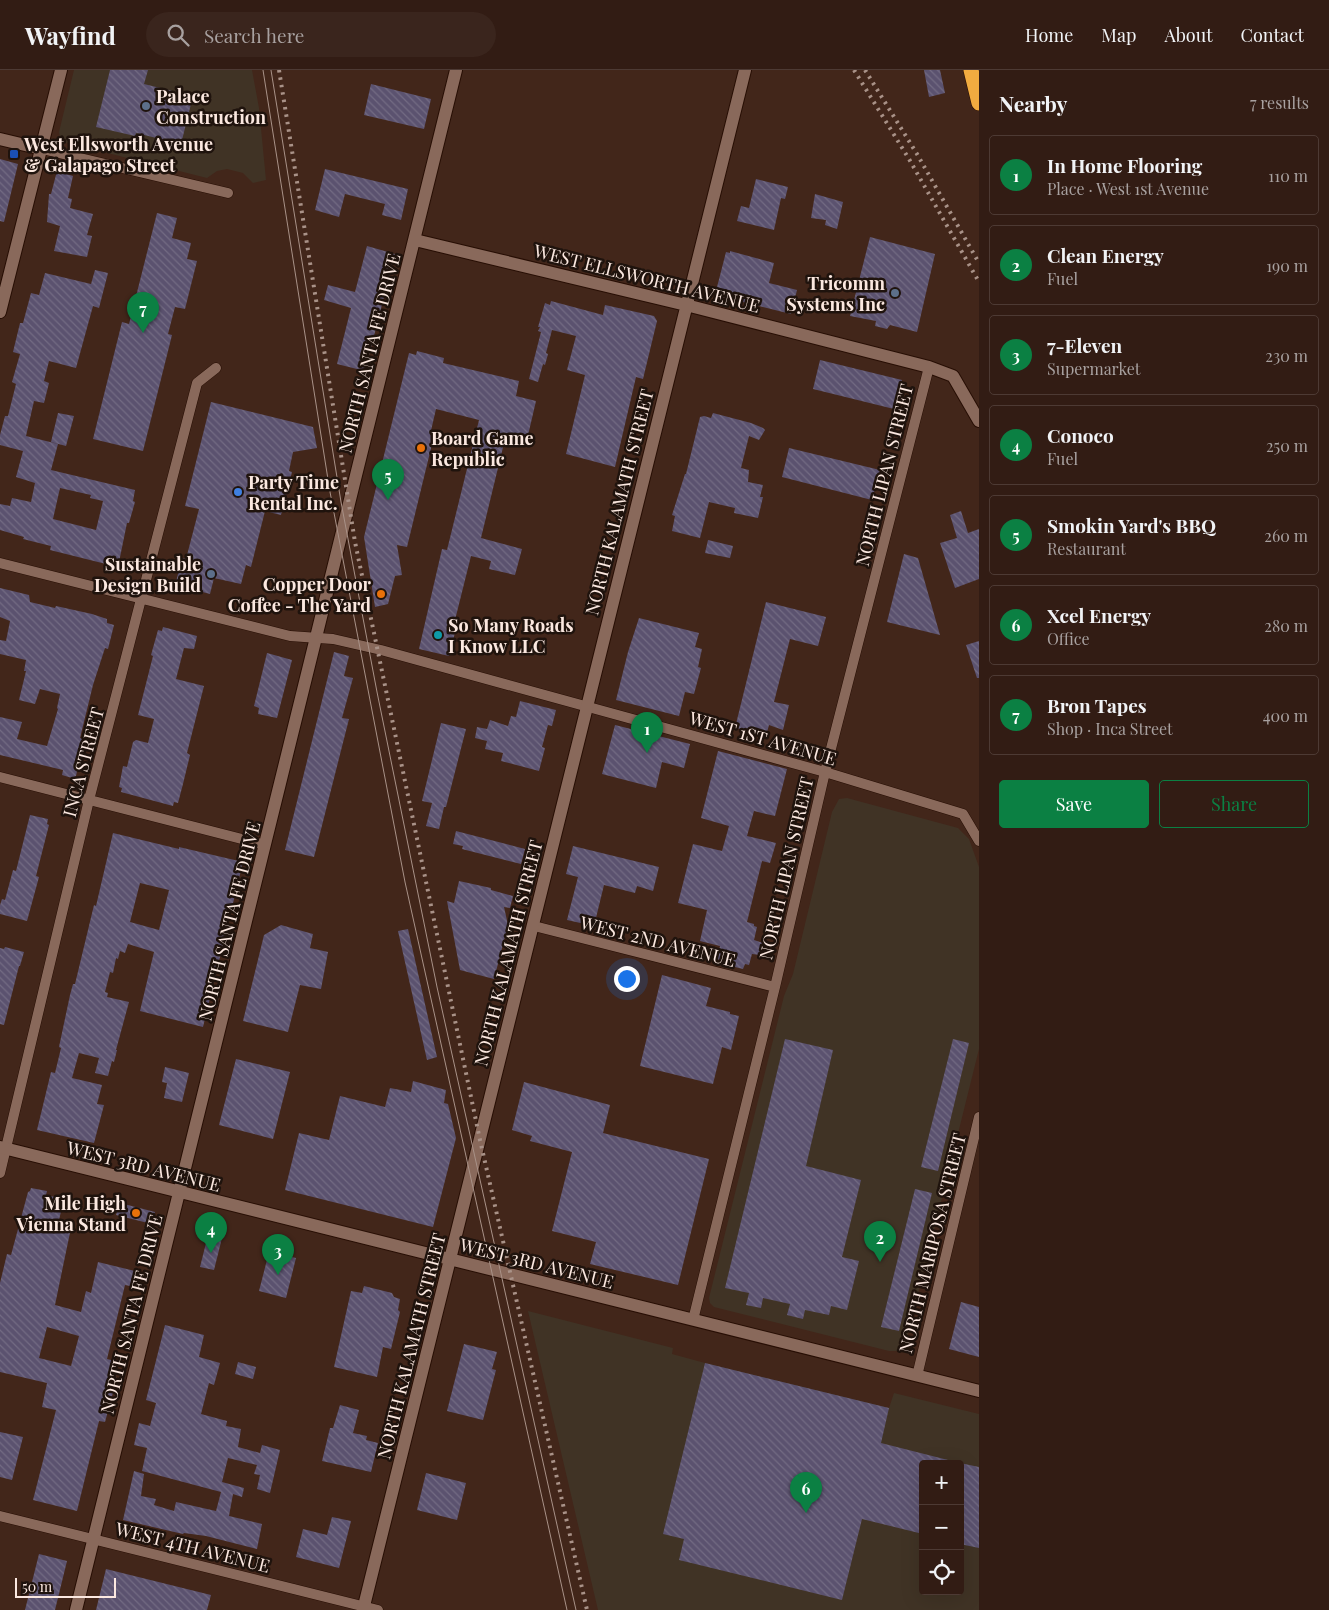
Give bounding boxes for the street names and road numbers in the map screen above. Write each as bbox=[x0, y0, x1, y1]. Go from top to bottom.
street label: WEST ELLSWORTH AVENUE bbox=[530, 238, 763, 318]
street label: NORTH SANTA FE DRIVE bbox=[333, 251, 405, 455]
street label: NORTH LIPAN STREET bbox=[850, 381, 918, 569]
street label: NORTH KALAMATH STREET bbox=[579, 387, 659, 617]
street label: INCA STREET bbox=[57, 705, 109, 819]
street label: WEST 1ST AVENUE bbox=[686, 705, 839, 770]
street label: NORTH LIPAN STREET bbox=[753, 774, 819, 962]
street label: NORTH SANTA FE DRIVE bbox=[193, 819, 265, 1023]
street label: NORTH KALAMATH STREET bbox=[468, 838, 548, 1068]
street label: WEST 2ND AVENUE bbox=[577, 910, 738, 972]
street label: NORTH MARIPOSA STREET bbox=[893, 1130, 971, 1356]
street label: WEST 3RD AVENUE bbox=[64, 1135, 223, 1197]
street label: NORTH SANTA FE DRIVE bbox=[95, 1212, 167, 1416]
street label: NORTH KALAMATH STREET bbox=[371, 1231, 451, 1461]
street label: WEST 3RD AVENUE bbox=[457, 1232, 616, 1294]
street label: WEST 4TH AVENUE bbox=[112, 1516, 273, 1578]

